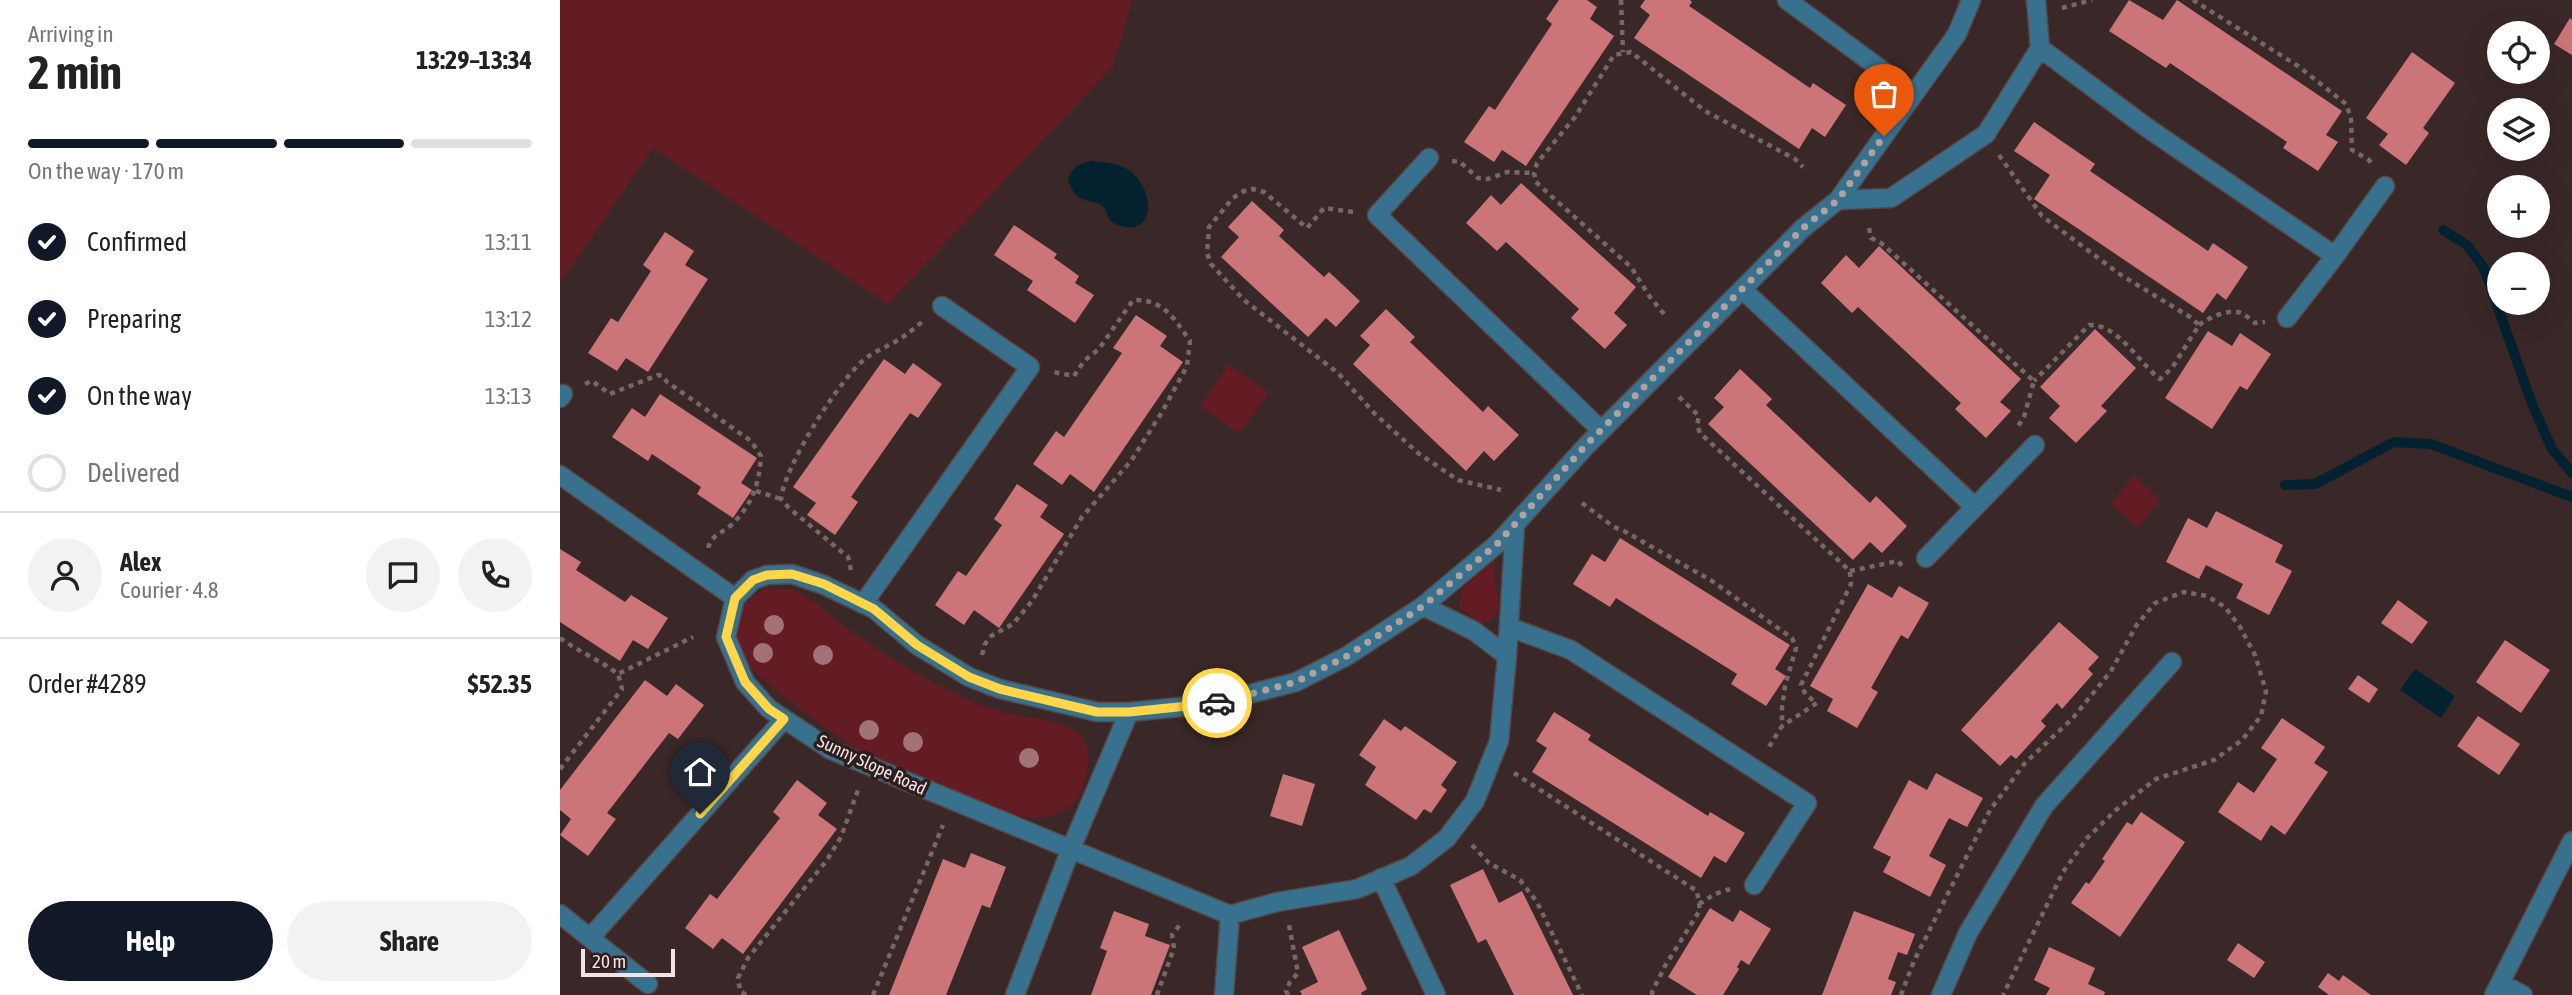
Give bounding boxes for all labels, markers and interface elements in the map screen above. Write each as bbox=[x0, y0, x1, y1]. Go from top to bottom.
text: Arriving in bbox=[28, 21, 114, 47]
map controls bbox=[2487, 21, 2550, 315]
button: locate bbox=[2487, 21, 2550, 84]
text: 13:29–13:34 bbox=[416, 45, 532, 75]
text: 2 min bbox=[28, 46, 122, 99]
pin bbox=[1854, 64, 1914, 136]
icon: bag bbox=[1865, 75, 1903, 113]
button: layers bbox=[2487, 98, 2550, 161]
text: On the way · 170 m bbox=[28, 158, 184, 184]
button: + bbox=[2487, 175, 2550, 238]
icon: check bbox=[28, 223, 66, 261]
text: Confirmed bbox=[87, 227, 187, 257]
text: 13:11 bbox=[485, 229, 532, 255]
button: − bbox=[2487, 252, 2550, 315]
icon: check bbox=[28, 300, 66, 338]
text: Preparing bbox=[87, 304, 181, 334]
text: 13:12 bbox=[485, 306, 532, 332]
icon: check bbox=[28, 377, 66, 415]
text: On the way bbox=[87, 381, 192, 411]
text: 13:13 bbox=[485, 383, 532, 409]
text: Delivered bbox=[87, 458, 180, 488]
button: person bbox=[28, 538, 102, 612]
button: chat bbox=[366, 538, 440, 612]
button: phone bbox=[458, 538, 532, 612]
text: Alex bbox=[120, 547, 161, 577]
text: Courier · 4.8 bbox=[120, 577, 219, 603]
courier bbox=[1182, 668, 1252, 738]
text: Order #4289 bbox=[28, 669, 147, 699]
text: $52.35 bbox=[468, 669, 532, 699]
icon: car bbox=[1198, 684, 1236, 722]
street label: Sunny Slope Road bbox=[814, 730, 930, 799]
pin bbox=[670, 742, 730, 814]
icon: home bbox=[681, 753, 719, 791]
button: Help bbox=[28, 901, 273, 981]
button: Share bbox=[287, 901, 532, 981]
scale bar bbox=[581, 946, 676, 978]
text: 20 m bbox=[592, 950, 626, 972]

